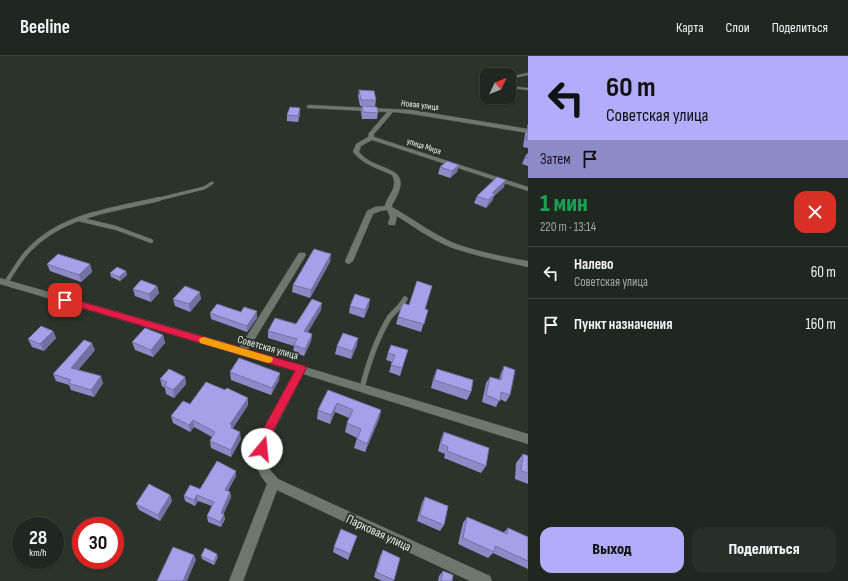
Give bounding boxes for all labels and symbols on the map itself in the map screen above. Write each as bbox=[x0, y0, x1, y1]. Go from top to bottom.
north arrow bbox=[480, 68, 516, 104]
street label: Новая улица bbox=[400, 98, 439, 113]
street label: улица Мира bbox=[405, 136, 442, 157]
pin bbox=[48, 283, 82, 317]
street label: Советская улица bbox=[236, 333, 300, 362]
position arrow bbox=[241, 428, 283, 470]
street label: Парковая улица bbox=[343, 511, 414, 555]
speed limit sign: 30 bbox=[72, 517, 124, 569]

